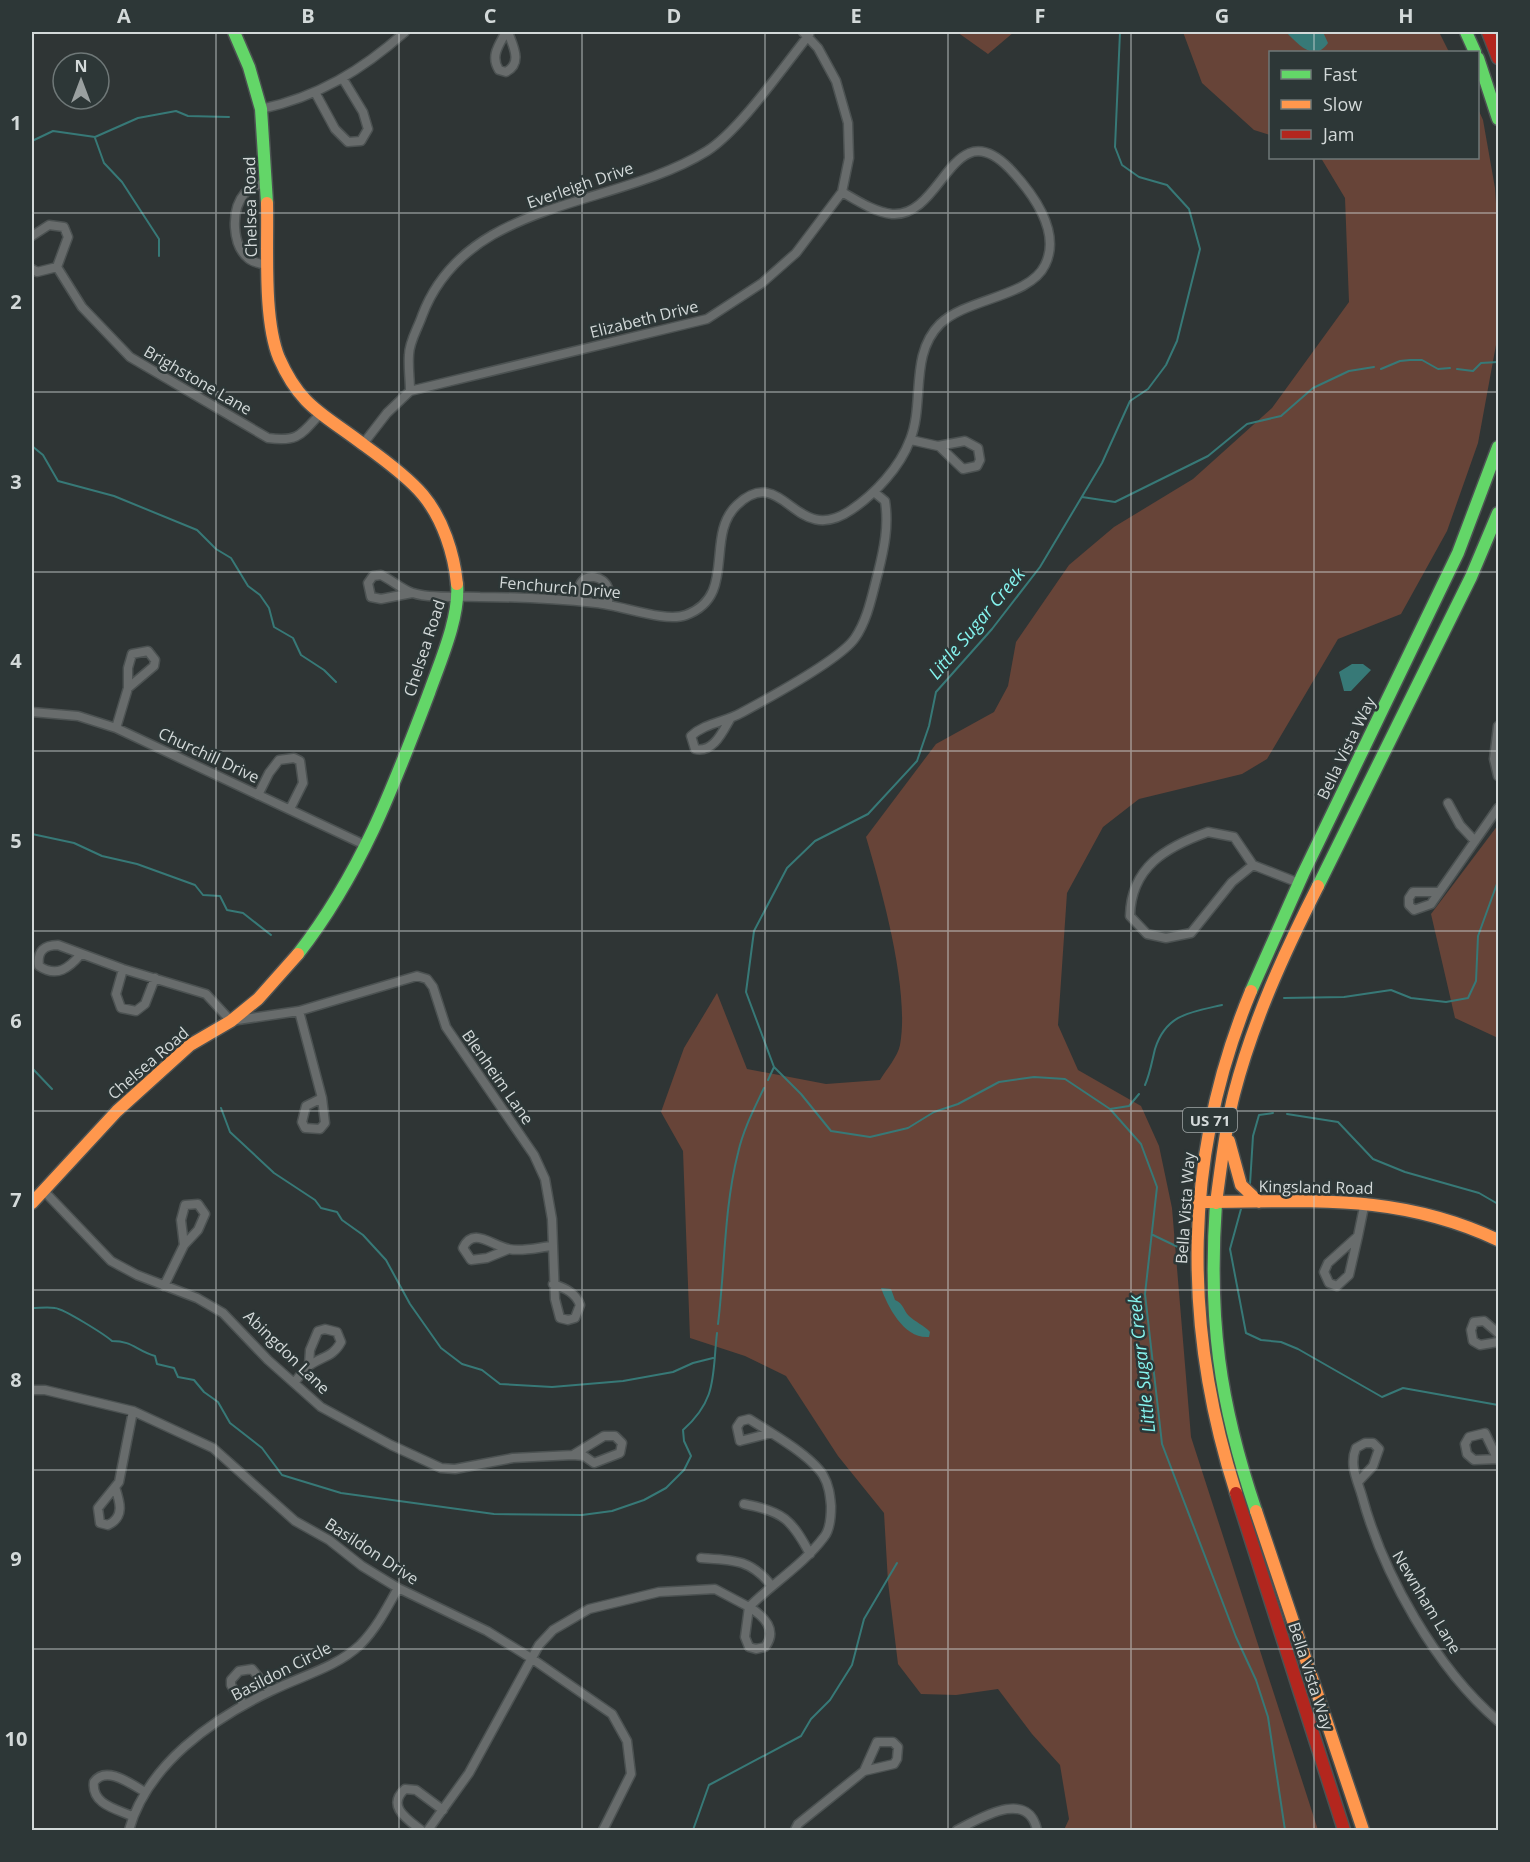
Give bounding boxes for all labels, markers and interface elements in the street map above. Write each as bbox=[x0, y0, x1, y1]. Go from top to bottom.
text: A bbox=[117, 2, 131, 29]
text: B bbox=[301, 2, 315, 29]
text: C bbox=[484, 2, 497, 29]
text: D bbox=[667, 2, 681, 29]
text: E bbox=[850, 2, 862, 29]
text: F bbox=[1035, 2, 1045, 29]
text: G bbox=[1215, 2, 1229, 29]
text: H bbox=[1398, 2, 1414, 29]
north arrow bbox=[51, 51, 111, 111]
legend bbox=[1269, 51, 1479, 159]
text: N bbox=[74, 55, 88, 77]
text: Fast bbox=[1323, 62, 1357, 86]
text: Slow bbox=[1323, 92, 1362, 116]
text: 1 bbox=[10, 109, 22, 136]
text: Jam bbox=[1321, 122, 1355, 146]
street label: Chelsea Road bbox=[238, 156, 262, 258]
street label: Everleigh Drive bbox=[524, 156, 636, 214]
text: 2 bbox=[10, 288, 22, 315]
street label: Elizabeth Drive bbox=[588, 295, 701, 343]
street label: Brighstone Lane bbox=[140, 340, 256, 420]
text: 3 bbox=[10, 468, 22, 495]
water label: Little Sugar Creek bbox=[922, 561, 1030, 684]
street label: Fenchurch Drive bbox=[498, 571, 622, 603]
street label: Chelsea Road bbox=[398, 597, 450, 699]
text: 4 bbox=[10, 647, 22, 674]
street label: Bella Vista Way bbox=[1312, 692, 1381, 803]
street label: Churchill Drive bbox=[155, 722, 263, 788]
text: 5 bbox=[10, 827, 22, 854]
text: 6 bbox=[10, 1007, 22, 1034]
street label: Chelsea Road bbox=[103, 1022, 193, 1104]
street label: Blenheim Lane bbox=[457, 1025, 539, 1129]
road number: US 71 bbox=[1183, 1108, 1237, 1132]
street label: Bella Vista Way bbox=[1170, 1150, 1200, 1265]
street label: Kingsland Road bbox=[1258, 1175, 1374, 1199]
text: 7 bbox=[10, 1186, 22, 1213]
water label: Little Sugar Creek bbox=[1122, 1293, 1160, 1434]
street label: Abingdon Lane bbox=[239, 1305, 335, 1399]
text: 8 bbox=[10, 1366, 22, 1393]
street label: Basildon Drive bbox=[321, 1513, 423, 1589]
text: 9 bbox=[10, 1545, 22, 1572]
street label: Newnham Lane bbox=[1387, 1546, 1467, 1658]
street label: Bella Vista Way bbox=[1283, 1619, 1339, 1734]
street label: Basildon Circle bbox=[227, 1636, 335, 1706]
text: 10 bbox=[5, 1725, 27, 1752]

